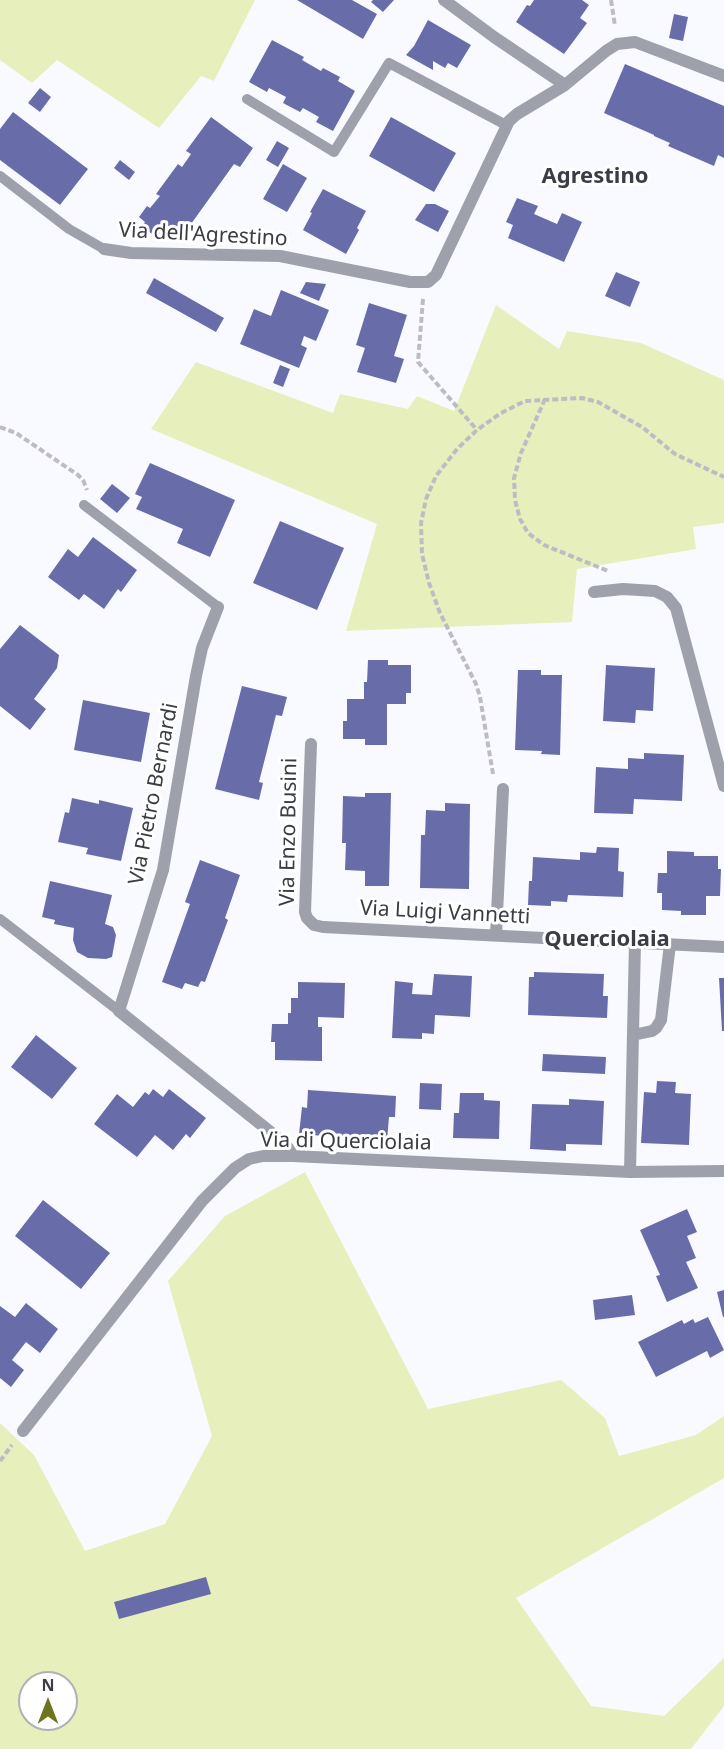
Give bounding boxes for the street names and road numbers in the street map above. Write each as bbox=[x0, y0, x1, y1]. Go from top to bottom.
street label: Via dell'Agrestino bbox=[118, 218, 288, 252]
street label: Via Pietro Bernardi bbox=[124, 701, 184, 887]
street label: Via Enzo Busini bbox=[275, 758, 303, 906]
street label: Via Luigi Vannetti bbox=[359, 896, 531, 930]
street label: Via di Querciolaia bbox=[260, 1128, 432, 1156]

